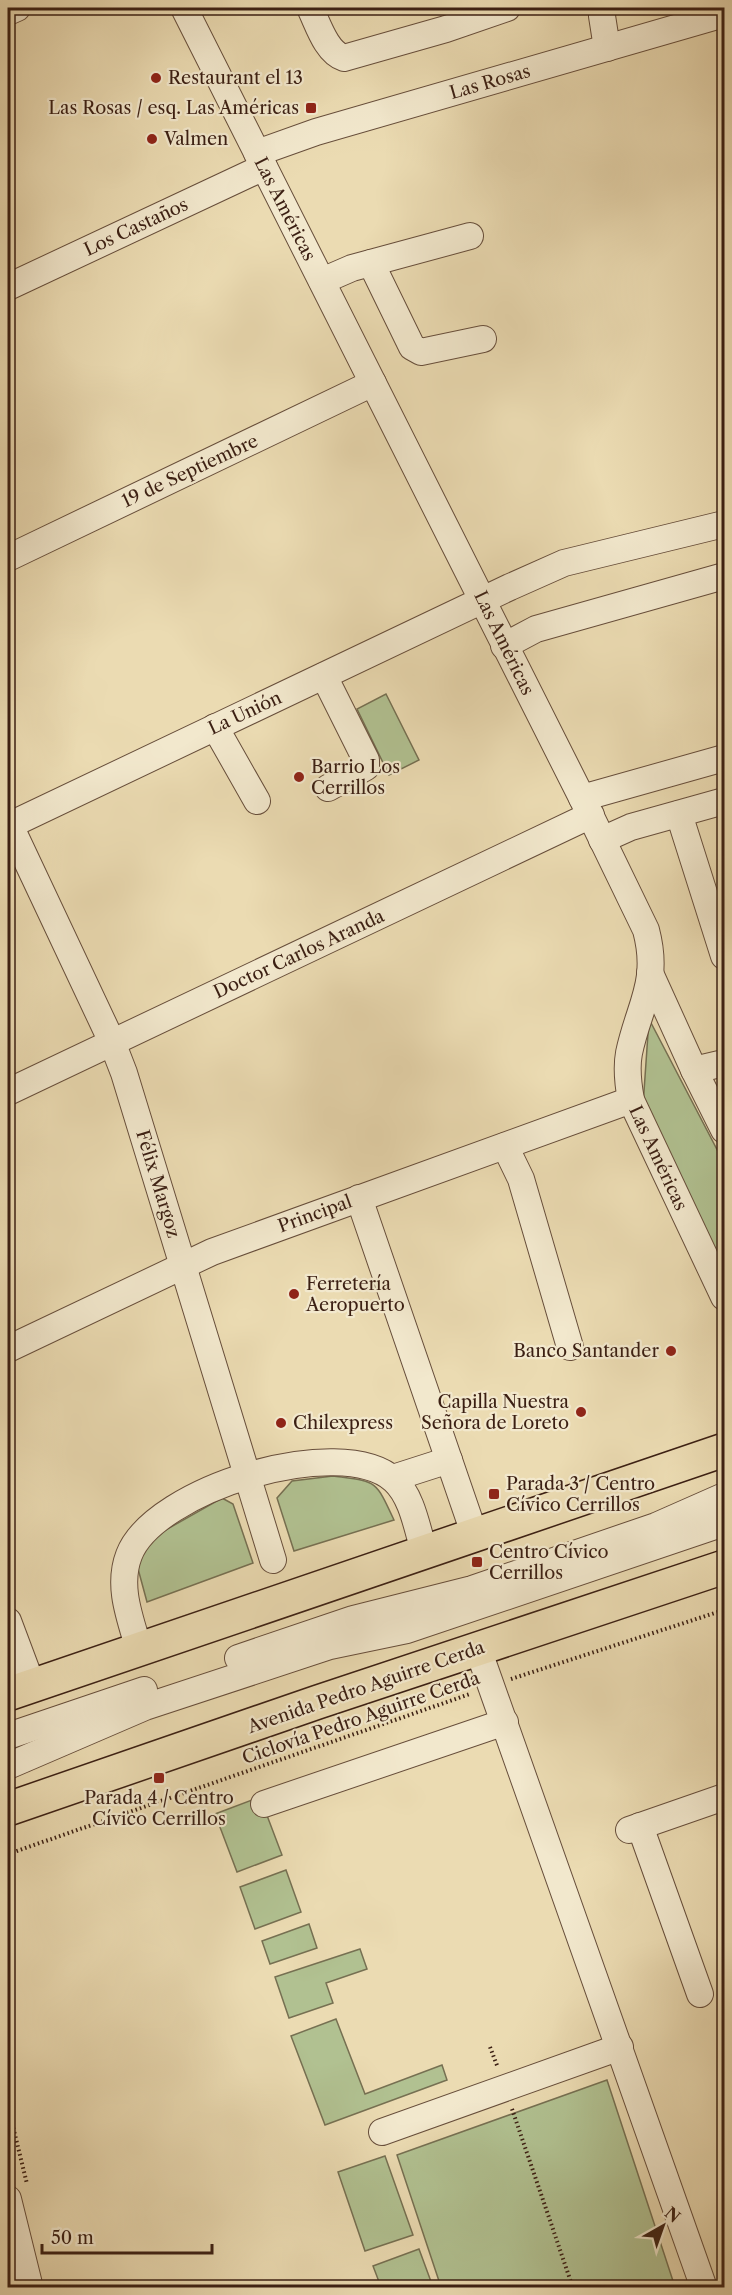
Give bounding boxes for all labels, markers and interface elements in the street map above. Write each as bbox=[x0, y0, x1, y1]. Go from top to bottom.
street label: Las Rosas bbox=[447, 60, 533, 104]
place label: Restaurant el 13 bbox=[168, 67, 303, 89]
marker: Restaurant el 13 bbox=[149, 71, 163, 85]
place label: Las Rosas / esq. Las Américas bbox=[48, 97, 299, 119]
marker: Las Rosas / esq. Las Américas bbox=[304, 101, 318, 115]
place label: Valmen bbox=[163, 128, 228, 150]
marker: Valmen bbox=[145, 132, 159, 146]
street label: Las Américas bbox=[249, 154, 321, 264]
street label: Los Castaños bbox=[80, 193, 192, 261]
street label: 19 de Septiembre bbox=[118, 430, 262, 512]
street label: Las Américas bbox=[469, 587, 539, 699]
street label: La Unión bbox=[205, 686, 285, 740]
place label: Barrio Los Cerrillos bbox=[311, 756, 400, 799]
marker: Barrio Los Cerrillos bbox=[292, 770, 306, 784]
street label: Doctor Carlos Aranda bbox=[210, 905, 388, 1003]
street label: Las Américas bbox=[624, 1102, 692, 1214]
street label: Félix Margoz bbox=[131, 1127, 185, 1241]
street label: Principal bbox=[275, 1190, 355, 1238]
place label: Ferretería Aeropuerto bbox=[305, 1273, 405, 1316]
marker: Ferretería Aeropuerto bbox=[287, 1287, 301, 1301]
place label: Banco Santander bbox=[513, 1340, 659, 1362]
marker: Banco Santander bbox=[664, 1344, 678, 1358]
place label: Capilla Nuestra Señora de Loreto bbox=[421, 1391, 569, 1434]
marker: Capilla Nuestra Señora de Loreto bbox=[574, 1405, 588, 1419]
place label: Chilexpress bbox=[293, 1412, 393, 1434]
marker: Chilexpress bbox=[274, 1416, 288, 1430]
place label: Parada 3 / Centro Cívico Cerrillos bbox=[506, 1473, 655, 1516]
marker: Parada 3 / Centro Cívico Cerrillos bbox=[487, 1487, 501, 1501]
place label: Centro Cívico Cerrillos bbox=[489, 1541, 609, 1584]
marker: Centro Cívico Cerrillos bbox=[470, 1555, 484, 1569]
street label: Avenida Pedro Aguirre Cerda bbox=[244, 1636, 488, 1738]
street label: Ciclovía Pedro Aguirre Cerda bbox=[239, 1667, 483, 1769]
marker: Parada 4 / Centro Cívico Cerrillos bbox=[152, 1771, 166, 1785]
place label: Parada 4 / Centro Cívico Cerrillos bbox=[84, 1787, 234, 1830]
north arrow bbox=[633, 2196, 693, 2256]
text: N bbox=[661, 2202, 684, 2227]
scale bar bbox=[42, 2217, 212, 2255]
text: 50 m bbox=[51, 2227, 94, 2249]

